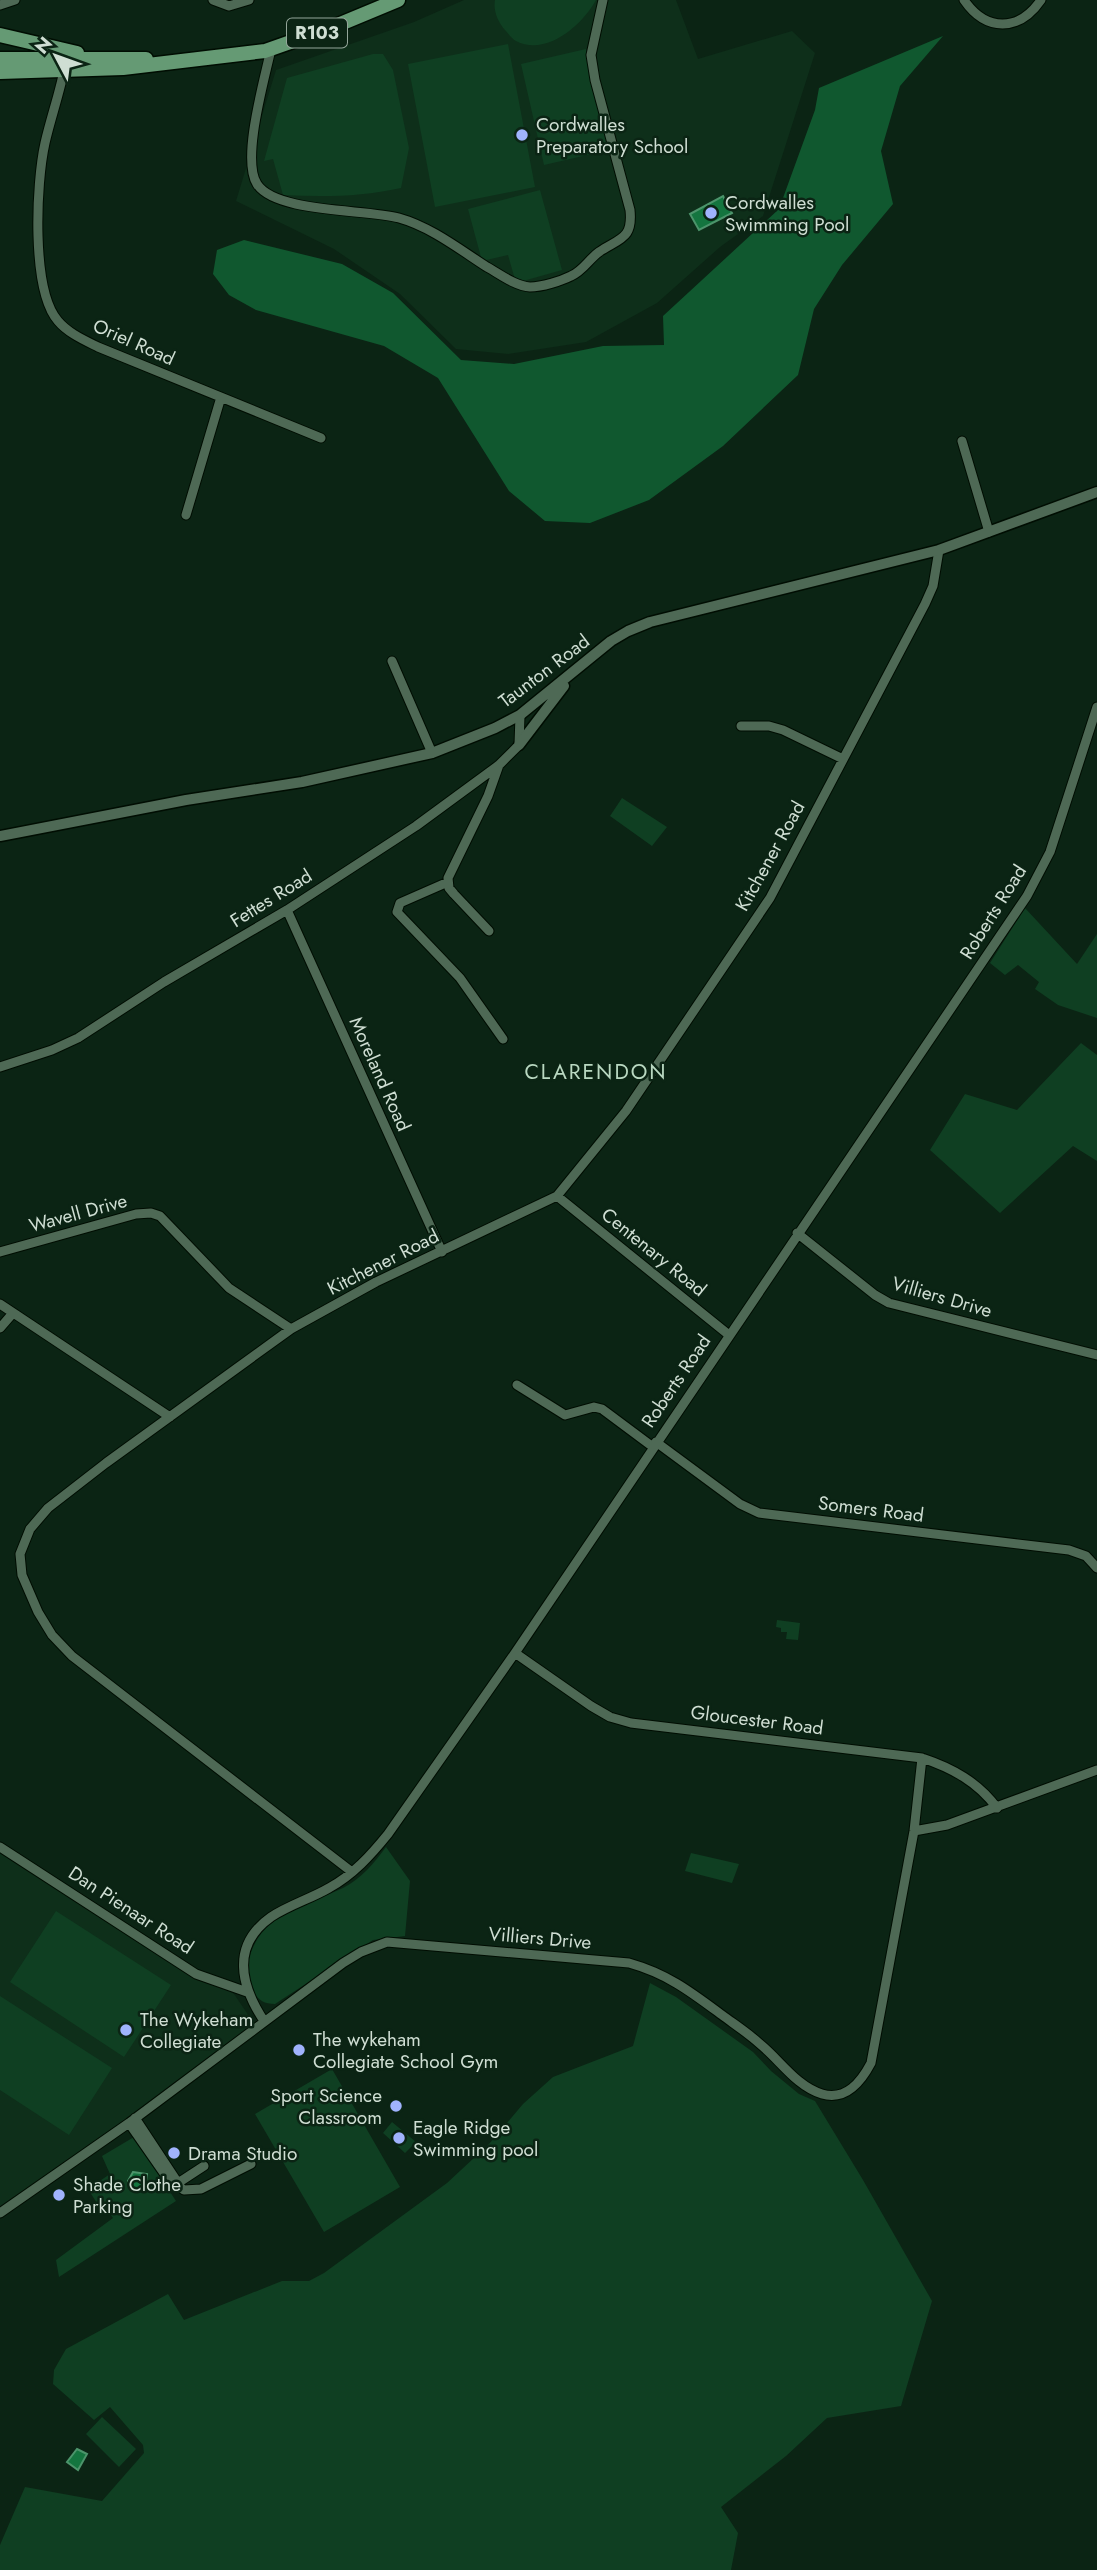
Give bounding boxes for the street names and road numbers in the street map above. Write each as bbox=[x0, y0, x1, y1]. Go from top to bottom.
road number: R103 bbox=[287, 18, 347, 48]
street label: Oriel Road bbox=[89, 312, 179, 372]
street label: Taunton Road bbox=[493, 628, 595, 714]
street label: Kitchener Road bbox=[729, 796, 811, 916]
street label: Roberts Road bbox=[953, 859, 1033, 965]
street label: Fettes Road bbox=[225, 862, 317, 934]
street label: Moreland Road bbox=[343, 1012, 417, 1136]
street label: Wavell Drive bbox=[26, 1187, 130, 1239]
street label: Centenary Road bbox=[596, 1201, 712, 1303]
street label: Kitchener Road bbox=[322, 1222, 444, 1302]
street label: Villiers Drive bbox=[889, 1270, 995, 1324]
street label: Roberts Road bbox=[635, 1329, 717, 1433]
street label: Somers Road bbox=[817, 1489, 925, 1529]
street label: Gloucester Road bbox=[689, 1698, 825, 1742]
street label: Dan Pienaar Road bbox=[63, 1859, 199, 1961]
street label: Villiers Drive bbox=[487, 1920, 593, 1956]

